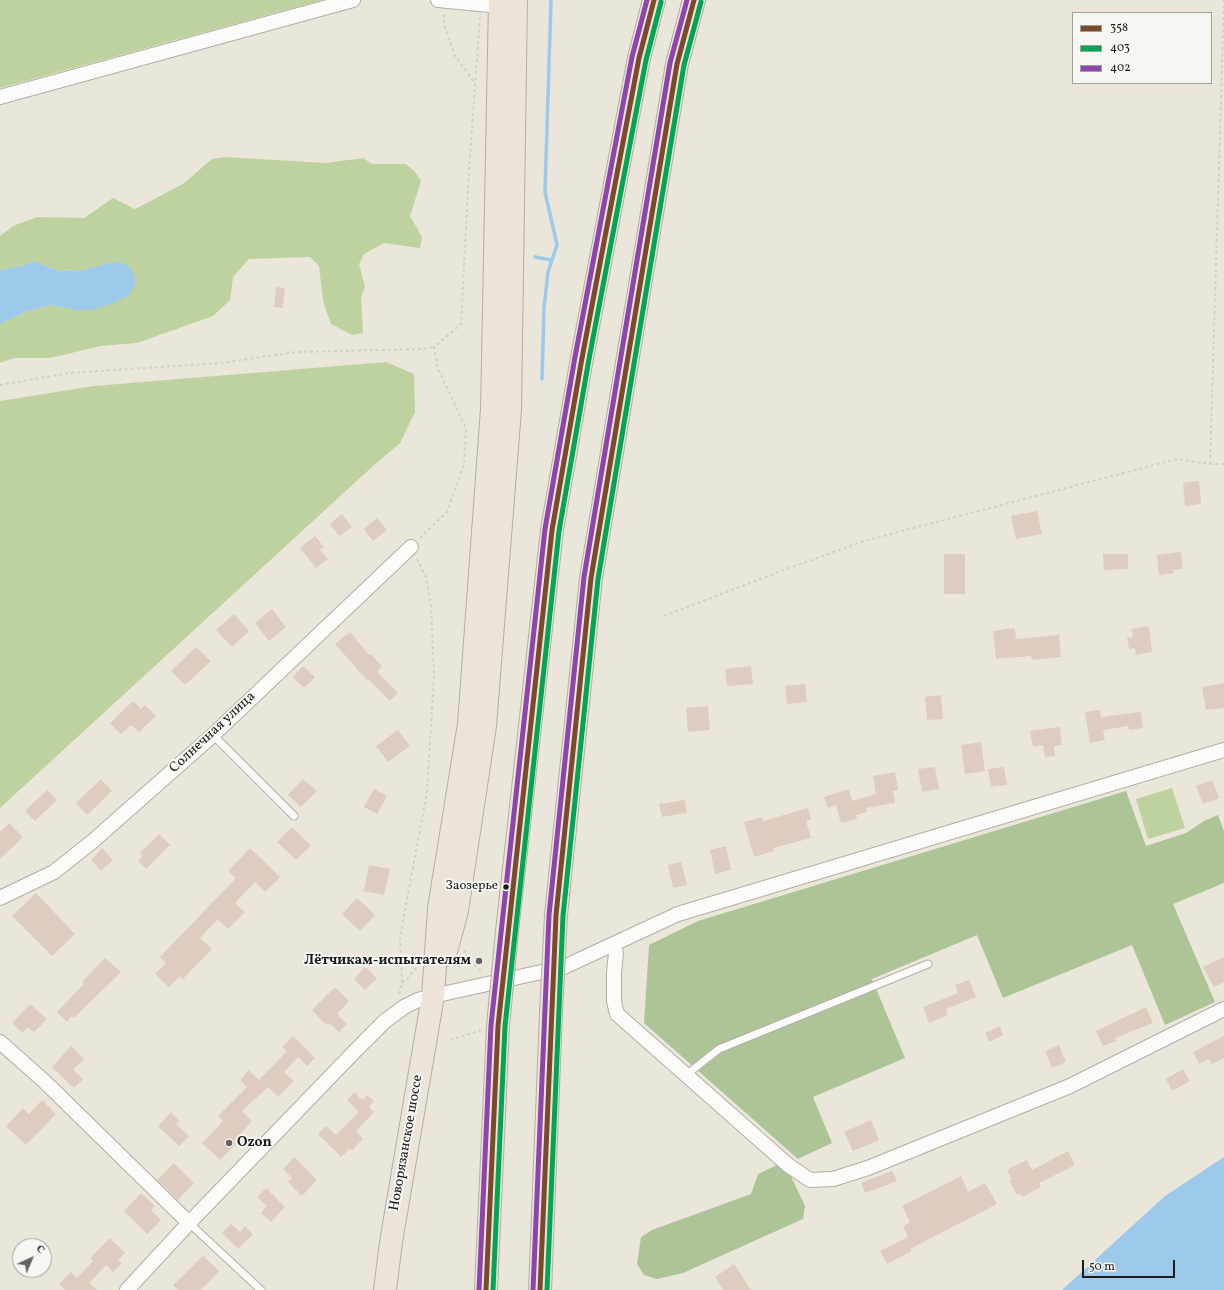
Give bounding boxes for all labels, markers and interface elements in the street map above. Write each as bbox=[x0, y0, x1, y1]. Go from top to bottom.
legend bbox=[1072, 12, 1212, 84]
text: 358 bbox=[1110, 20, 1128, 36]
text: 403 bbox=[1110, 40, 1130, 56]
text: 402 bbox=[1110, 60, 1131, 76]
street label: Солнечная улица bbox=[167, 689, 259, 777]
place label: Заозерье bbox=[445, 879, 498, 895]
marker: Заозерье bbox=[501, 882, 511, 892]
place label: Лётчикам-испытателям bbox=[304, 953, 471, 969]
marker: Лётчикам-испытателям bbox=[474, 956, 484, 966]
street label: Новорязанское шоссе bbox=[387, 1074, 427, 1212]
place label: Ozon bbox=[237, 1135, 272, 1151]
marker: Ozon bbox=[224, 1138, 234, 1148]
north arrow bbox=[12, 1238, 52, 1278]
text: С bbox=[32, 1242, 48, 1258]
scale bar bbox=[1084, 1252, 1177, 1278]
text: 50 m bbox=[1089, 1259, 1115, 1275]

